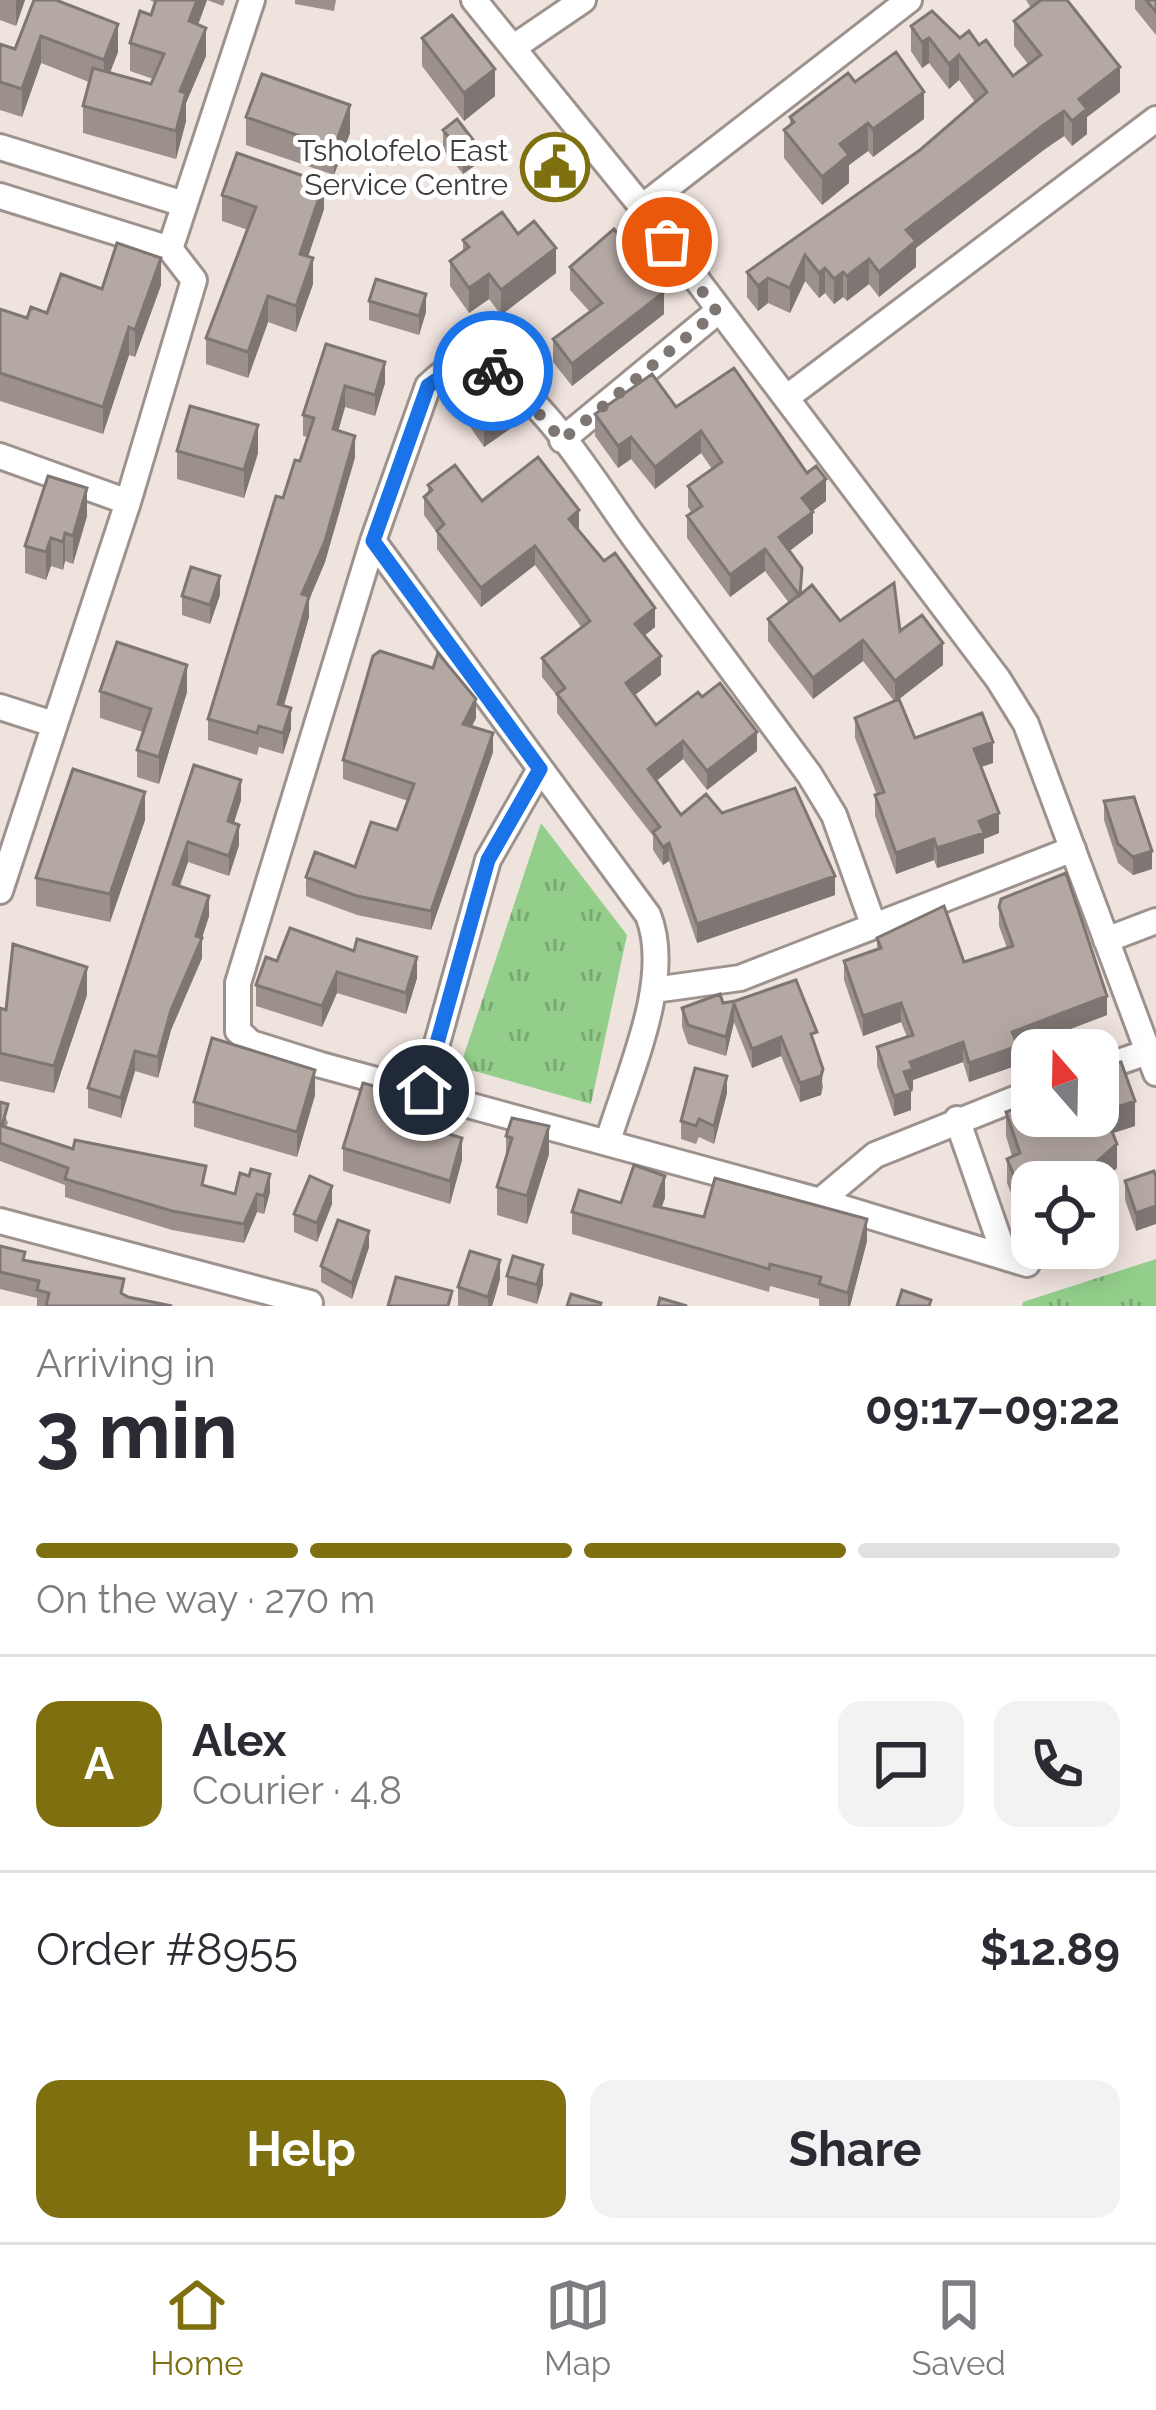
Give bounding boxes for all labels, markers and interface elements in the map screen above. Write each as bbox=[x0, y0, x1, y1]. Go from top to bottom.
public building icon: Tsholofelo East Service Centre bbox=[520, 132, 590, 202]
place label: Tsholofelo East Service Centre bbox=[297, 133, 508, 202]
pin bbox=[616, 191, 718, 293]
icon: bag bbox=[634, 209, 700, 275]
courier bbox=[433, 311, 553, 431]
icon: bike bbox=[460, 338, 526, 404]
north arrow bbox=[1011, 1029, 1119, 1137]
map controls bbox=[1011, 1029, 1119, 1269]
pin bbox=[373, 1039, 475, 1141]
icon: home bbox=[391, 1057, 457, 1123]
button: locate bbox=[1011, 1161, 1119, 1269]
text: Arriving in bbox=[36, 1340, 216, 1386]
text: 09:17–09:22 bbox=[865, 1382, 1120, 1435]
text: 3 min bbox=[36, 1385, 238, 1476]
text: On the way · 270 m bbox=[36, 1576, 375, 1622]
button: chat bbox=[838, 1701, 964, 1827]
button: phone bbox=[994, 1701, 1120, 1827]
text: Alex bbox=[192, 1714, 286, 1767]
text: A bbox=[84, 1737, 114, 1790]
text: Courier · 4.8 bbox=[192, 1767, 402, 1813]
text: Order #8955 bbox=[36, 1923, 298, 1976]
text: $12.89 bbox=[980, 1923, 1120, 1976]
button: Help bbox=[36, 2080, 566, 2218]
button: Share bbox=[590, 2080, 1120, 2218]
tab: Home bbox=[150, 2272, 244, 2383]
tab: Map bbox=[544, 2272, 611, 2383]
tab: Saved bbox=[911, 2272, 1006, 2383]

